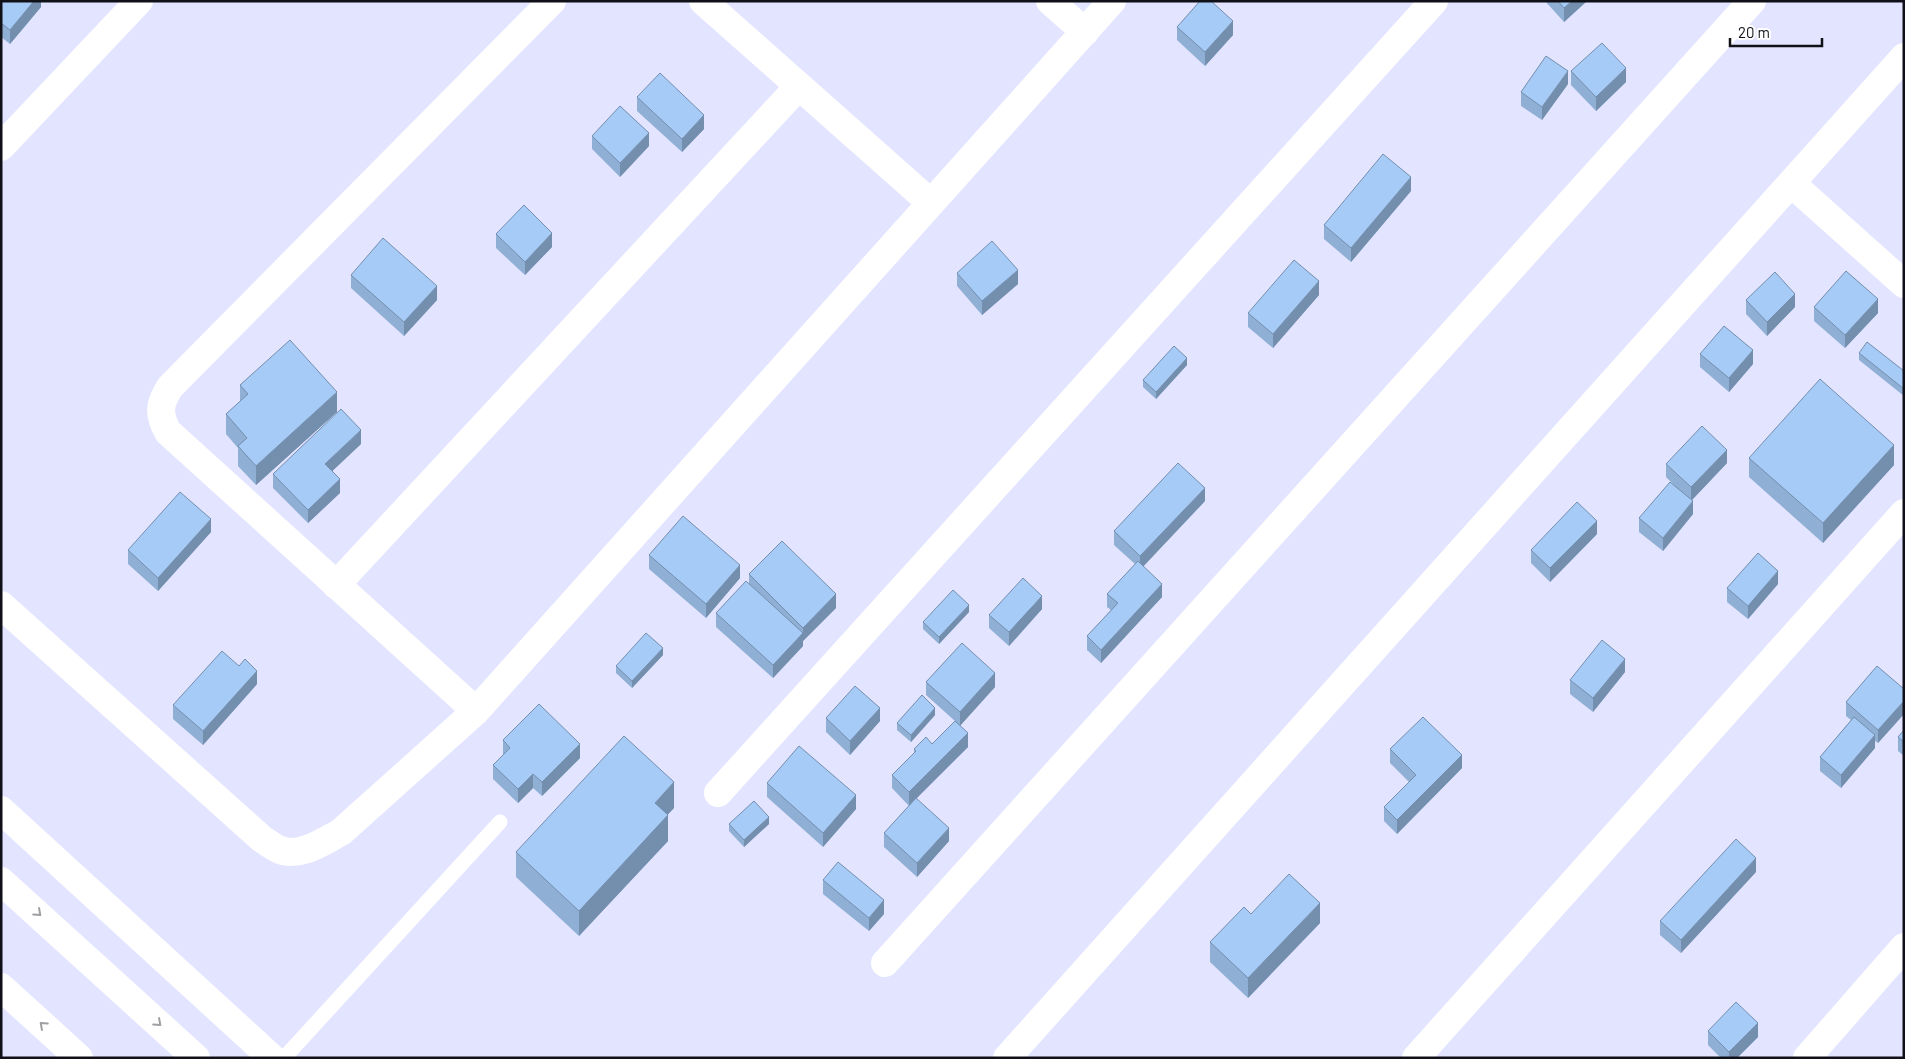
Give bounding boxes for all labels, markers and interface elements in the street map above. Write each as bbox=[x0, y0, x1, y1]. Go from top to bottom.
scale bar bbox=[1730, 15, 1822, 47]
text: 20 m bbox=[1738, 23, 1770, 41]
one-way arrow bbox=[32, 908, 41, 917]
one-way arrow bbox=[152, 1017, 161, 1026]
one-way arrow bbox=[40, 1022, 49, 1031]

